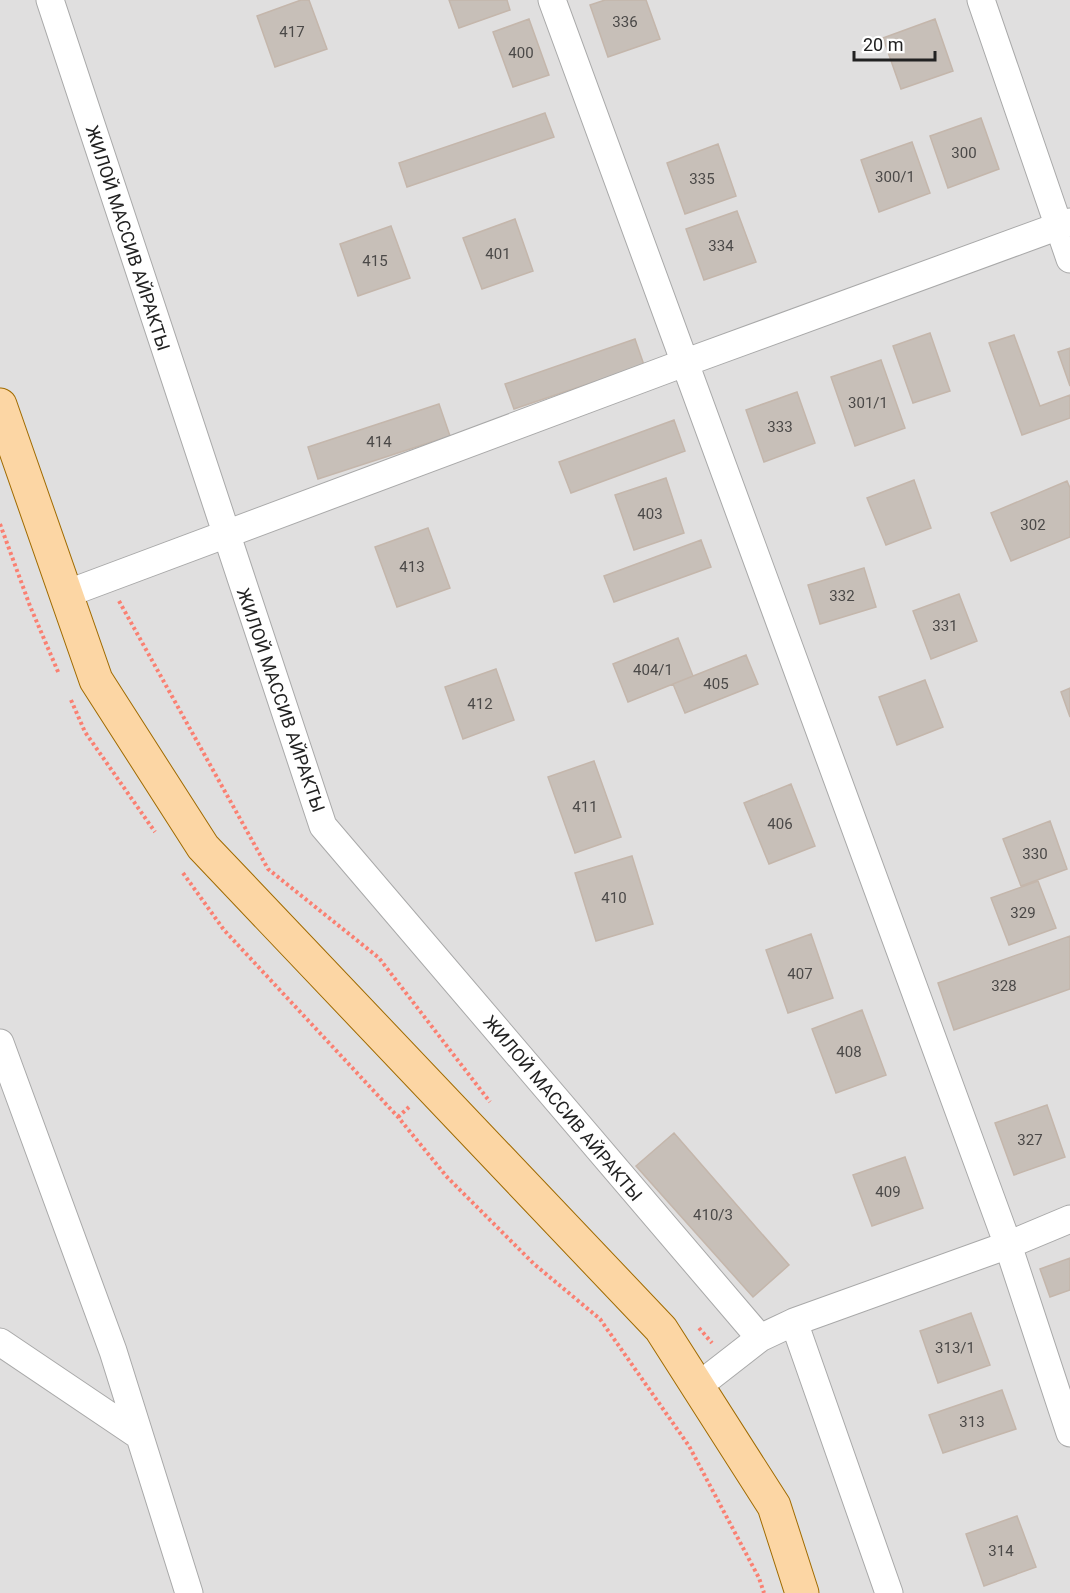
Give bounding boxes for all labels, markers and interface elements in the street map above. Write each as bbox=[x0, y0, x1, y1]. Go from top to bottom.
house number: 336 bbox=[612, 13, 638, 31]
house number: 417 bbox=[279, 23, 305, 41]
scale bar bbox=[854, 24, 935, 62]
text: 20 m bbox=[863, 34, 903, 55]
house number: 400 bbox=[508, 44, 534, 62]
street label: ЖИЛОЙ МАССИВ АЙРАКТЫ bbox=[82, 123, 174, 353]
house number: 300 bbox=[951, 144, 977, 162]
house number: 300/1 bbox=[875, 168, 915, 186]
house number: 335 bbox=[689, 170, 715, 188]
house number: 334 bbox=[708, 237, 734, 255]
house number: 401 bbox=[485, 245, 511, 263]
house number: 415 bbox=[362, 252, 388, 270]
house number: 301/1 bbox=[848, 394, 888, 412]
house number: 333 bbox=[767, 418, 793, 436]
house number: 414 bbox=[366, 433, 392, 451]
house number: 403 bbox=[637, 505, 663, 523]
house number: 302 bbox=[1020, 516, 1046, 534]
house number: 413 bbox=[399, 558, 425, 576]
street label: ЖИЛОЙ МАССИВ АЙРАКТЫ bbox=[233, 585, 329, 815]
house number: 332 bbox=[829, 587, 855, 605]
house number: 331 bbox=[932, 617, 958, 635]
house number: 404/1 bbox=[633, 661, 673, 679]
house number: 405 bbox=[703, 675, 729, 693]
house number: 412 bbox=[467, 695, 493, 713]
house number: 411 bbox=[572, 798, 598, 816]
house number: 406 bbox=[767, 815, 793, 833]
house number: 330 bbox=[1022, 845, 1048, 863]
house number: 410 bbox=[601, 889, 627, 907]
house number: 329 bbox=[1010, 904, 1036, 922]
house number: 407 bbox=[787, 965, 813, 983]
house number: 328 bbox=[991, 977, 1017, 995]
street label: ЖИЛОЙ МАССИВ АЙРАКТЫ bbox=[479, 1011, 647, 1205]
house number: 408 bbox=[836, 1043, 862, 1061]
house number: 327 bbox=[1017, 1131, 1043, 1149]
house number: 409 bbox=[875, 1183, 901, 1201]
house number: 410/3 bbox=[693, 1206, 733, 1224]
house number: 313/1 bbox=[935, 1339, 975, 1357]
house number: 313 bbox=[959, 1413, 985, 1431]
house number: 314 bbox=[988, 1542, 1014, 1560]

